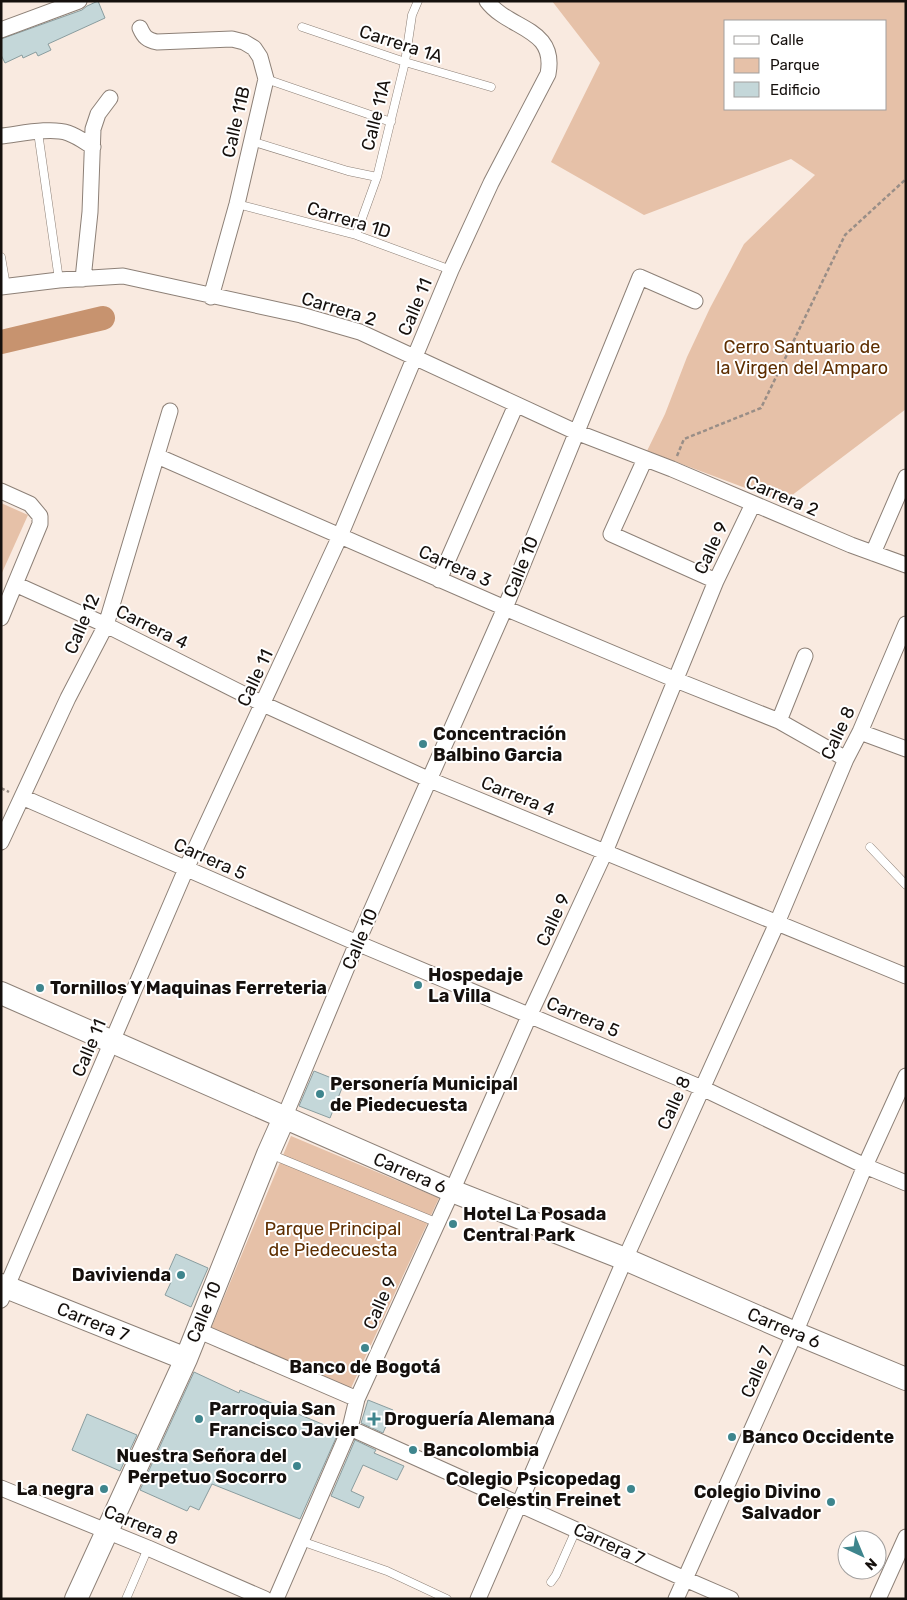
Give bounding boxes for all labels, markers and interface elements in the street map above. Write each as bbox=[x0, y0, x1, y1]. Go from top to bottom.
street label: Carrera 1A bbox=[357, 20, 445, 68]
legend bbox=[724, 20, 887, 110]
text: Calle bbox=[770, 31, 804, 49]
text: Parque bbox=[770, 56, 820, 74]
street label: Calle 11A bbox=[357, 77, 395, 153]
text: Edificio bbox=[770, 81, 820, 99]
street label: Calle 11B bbox=[217, 84, 255, 160]
street label: Carrera 1D bbox=[304, 197, 394, 243]
street label: Calle 11 bbox=[393, 275, 437, 339]
street label: Carrera 2 bbox=[299, 287, 379, 331]
park label: Cerro Santuario de la Virgen del Amparo bbox=[716, 336, 888, 379]
street label: Carrera 2 bbox=[742, 471, 822, 521]
street label: Calle 9 bbox=[689, 518, 733, 578]
street label: Calle 10 bbox=[499, 533, 543, 601]
street label: Carrera 3 bbox=[415, 540, 495, 592]
street label: Calle 12 bbox=[59, 591, 105, 657]
street label: Carrera 4 bbox=[112, 600, 192, 654]
street label: Calle 11 bbox=[232, 646, 278, 710]
street label: Calle 8 bbox=[816, 703, 860, 763]
place label: Concentración Balbino Garcia bbox=[433, 723, 566, 766]
marker: Concentración Balbino Garcia bbox=[417, 738, 429, 750]
street label: Carrera 4 bbox=[478, 771, 558, 821]
street label: Carrera 5 bbox=[170, 833, 250, 885]
street label: Calle 9 bbox=[531, 890, 575, 950]
street label: Calle 10 bbox=[337, 905, 383, 973]
place label: Hospedaje La Villa bbox=[428, 964, 523, 1007]
place label: Tornillos Y Maquinas Ferreteria bbox=[50, 977, 327, 999]
marker: Hospedaje La Villa bbox=[412, 979, 424, 991]
marker: Tornillos Y Maquinas Ferreteria bbox=[34, 982, 46, 994]
street label: Carrera 5 bbox=[543, 992, 623, 1042]
street label: Calle 11 bbox=[67, 1016, 111, 1080]
place label: Personería Municipal de Piedecuesta bbox=[330, 1073, 518, 1116]
street label: Calle 8 bbox=[652, 1073, 696, 1133]
marker: Personería Municipal de Piedecuesta bbox=[314, 1088, 326, 1100]
street label: Carrera 6 bbox=[370, 1148, 450, 1198]
place label: Hotel La Posada Central Park bbox=[463, 1203, 606, 1246]
park label: Parque Principal de Piedecuesta bbox=[264, 1218, 402, 1261]
marker: Hotel La Posada Central Park bbox=[447, 1218, 459, 1230]
place label: Davivienda bbox=[72, 1264, 171, 1286]
marker: Davivienda bbox=[175, 1269, 187, 1281]
street label: Calle 9 bbox=[359, 1273, 401, 1333]
street label: Calle 10 bbox=[182, 1278, 226, 1346]
street label: Carrera 7 bbox=[54, 1298, 132, 1346]
street label: Carrera 6 bbox=[744, 1303, 824, 1353]
marker: Banco de Bogotá bbox=[359, 1342, 371, 1354]
street label: Calle 7 bbox=[736, 1343, 778, 1401]
place label: Banco de Bogotá bbox=[289, 1356, 441, 1378]
place label: Parroquia San Francisco Javier bbox=[209, 1398, 358, 1441]
place label: Droguería Alemana bbox=[384, 1408, 555, 1430]
marker: Parroquia San Francisco Javier bbox=[193, 1413, 205, 1425]
marker: Droguería Alemana bbox=[368, 1413, 380, 1425]
place label: Banco Occidente bbox=[742, 1426, 894, 1448]
marker: Banco Occidente bbox=[726, 1431, 738, 1443]
place label: Bancolombia bbox=[423, 1439, 539, 1461]
marker: Bancolombia bbox=[407, 1444, 419, 1456]
place label: Nuestra Señora del Perpetuo Socorro bbox=[116, 1445, 287, 1488]
marker: Nuestra Señora del Perpetuo Socorro bbox=[291, 1460, 303, 1472]
place label: Colegio Psicopedag Celestin Freinet bbox=[446, 1468, 621, 1511]
place label: La negra bbox=[16, 1478, 94, 1500]
place label: Colegio Divino Salvador bbox=[694, 1481, 821, 1524]
marker: La negra bbox=[98, 1483, 110, 1495]
marker: Colegio Psicopedag Celestin Freinet bbox=[625, 1483, 637, 1495]
marker: Colegio Divino Salvador bbox=[825, 1496, 837, 1508]
street label: Carrera 8 bbox=[101, 1500, 181, 1550]
street label: Carrera 7 bbox=[570, 1518, 648, 1570]
north arrow bbox=[837, 1530, 887, 1580]
text: N bbox=[861, 1554, 880, 1574]

